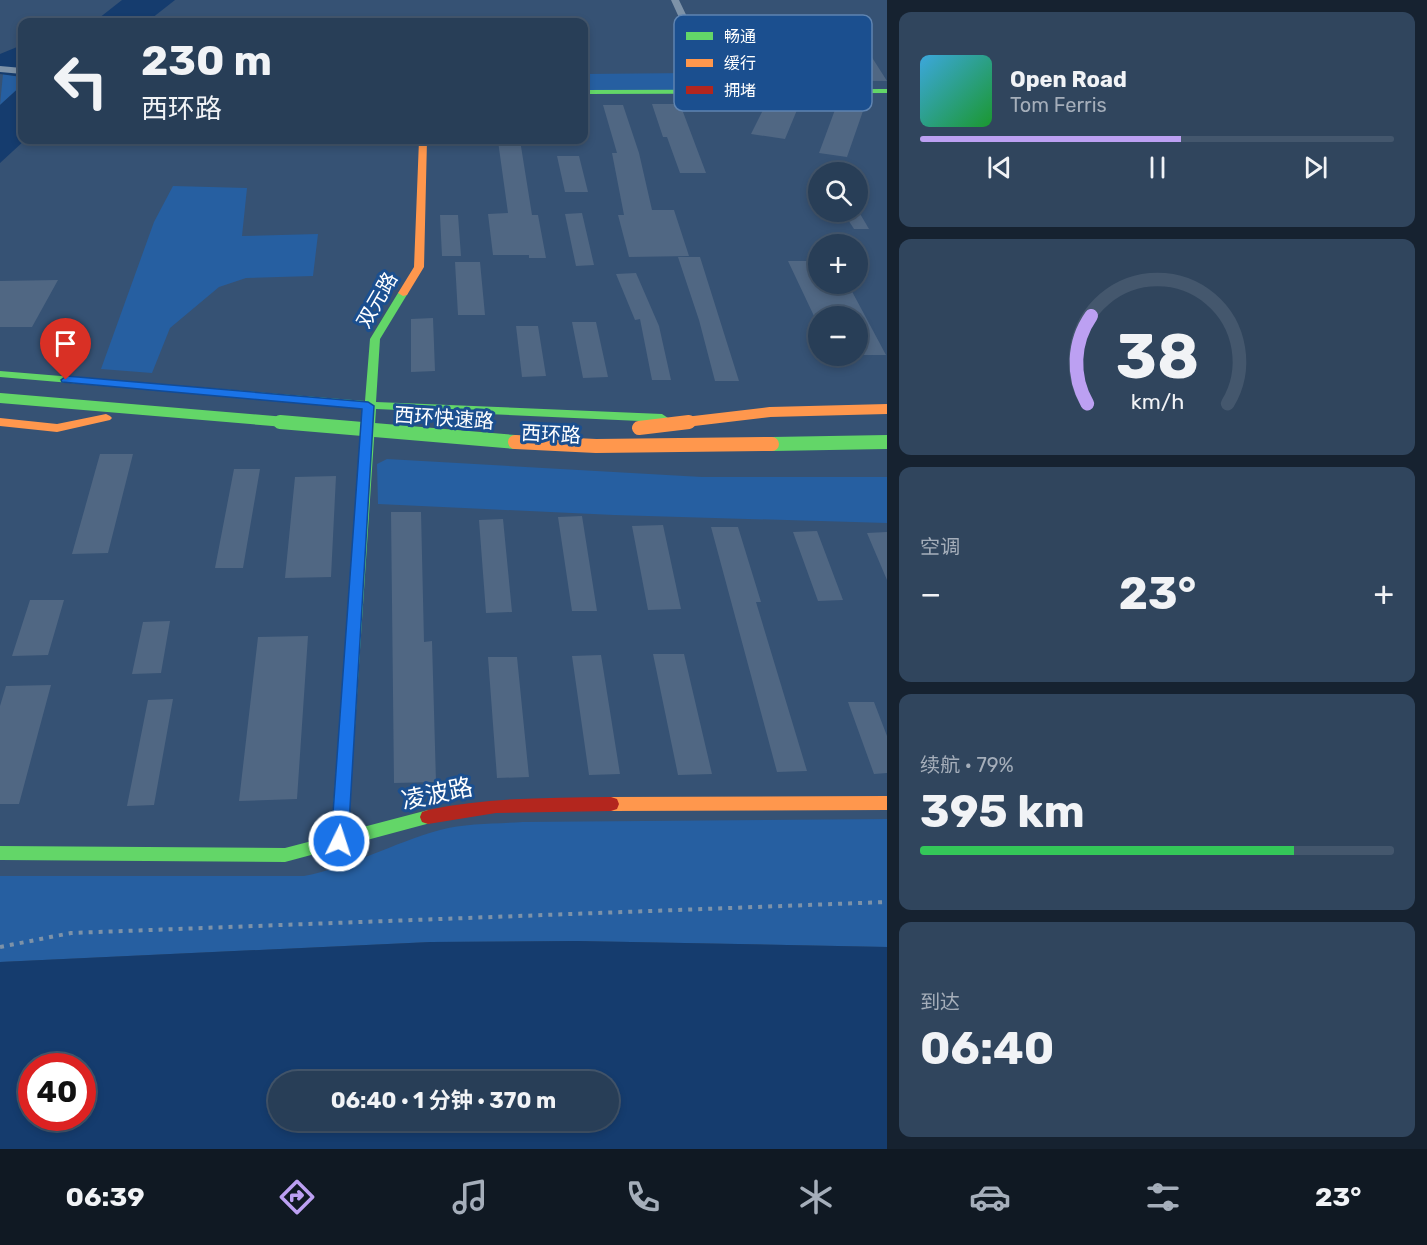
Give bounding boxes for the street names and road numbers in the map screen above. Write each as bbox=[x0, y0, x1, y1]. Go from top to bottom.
street label: 双元路 bbox=[352, 268, 402, 332]
street label: 西环快速路 bbox=[393, 403, 495, 433]
street label: 西环路 bbox=[520, 420, 582, 448]
street label: 凌波路 bbox=[399, 773, 475, 815]

